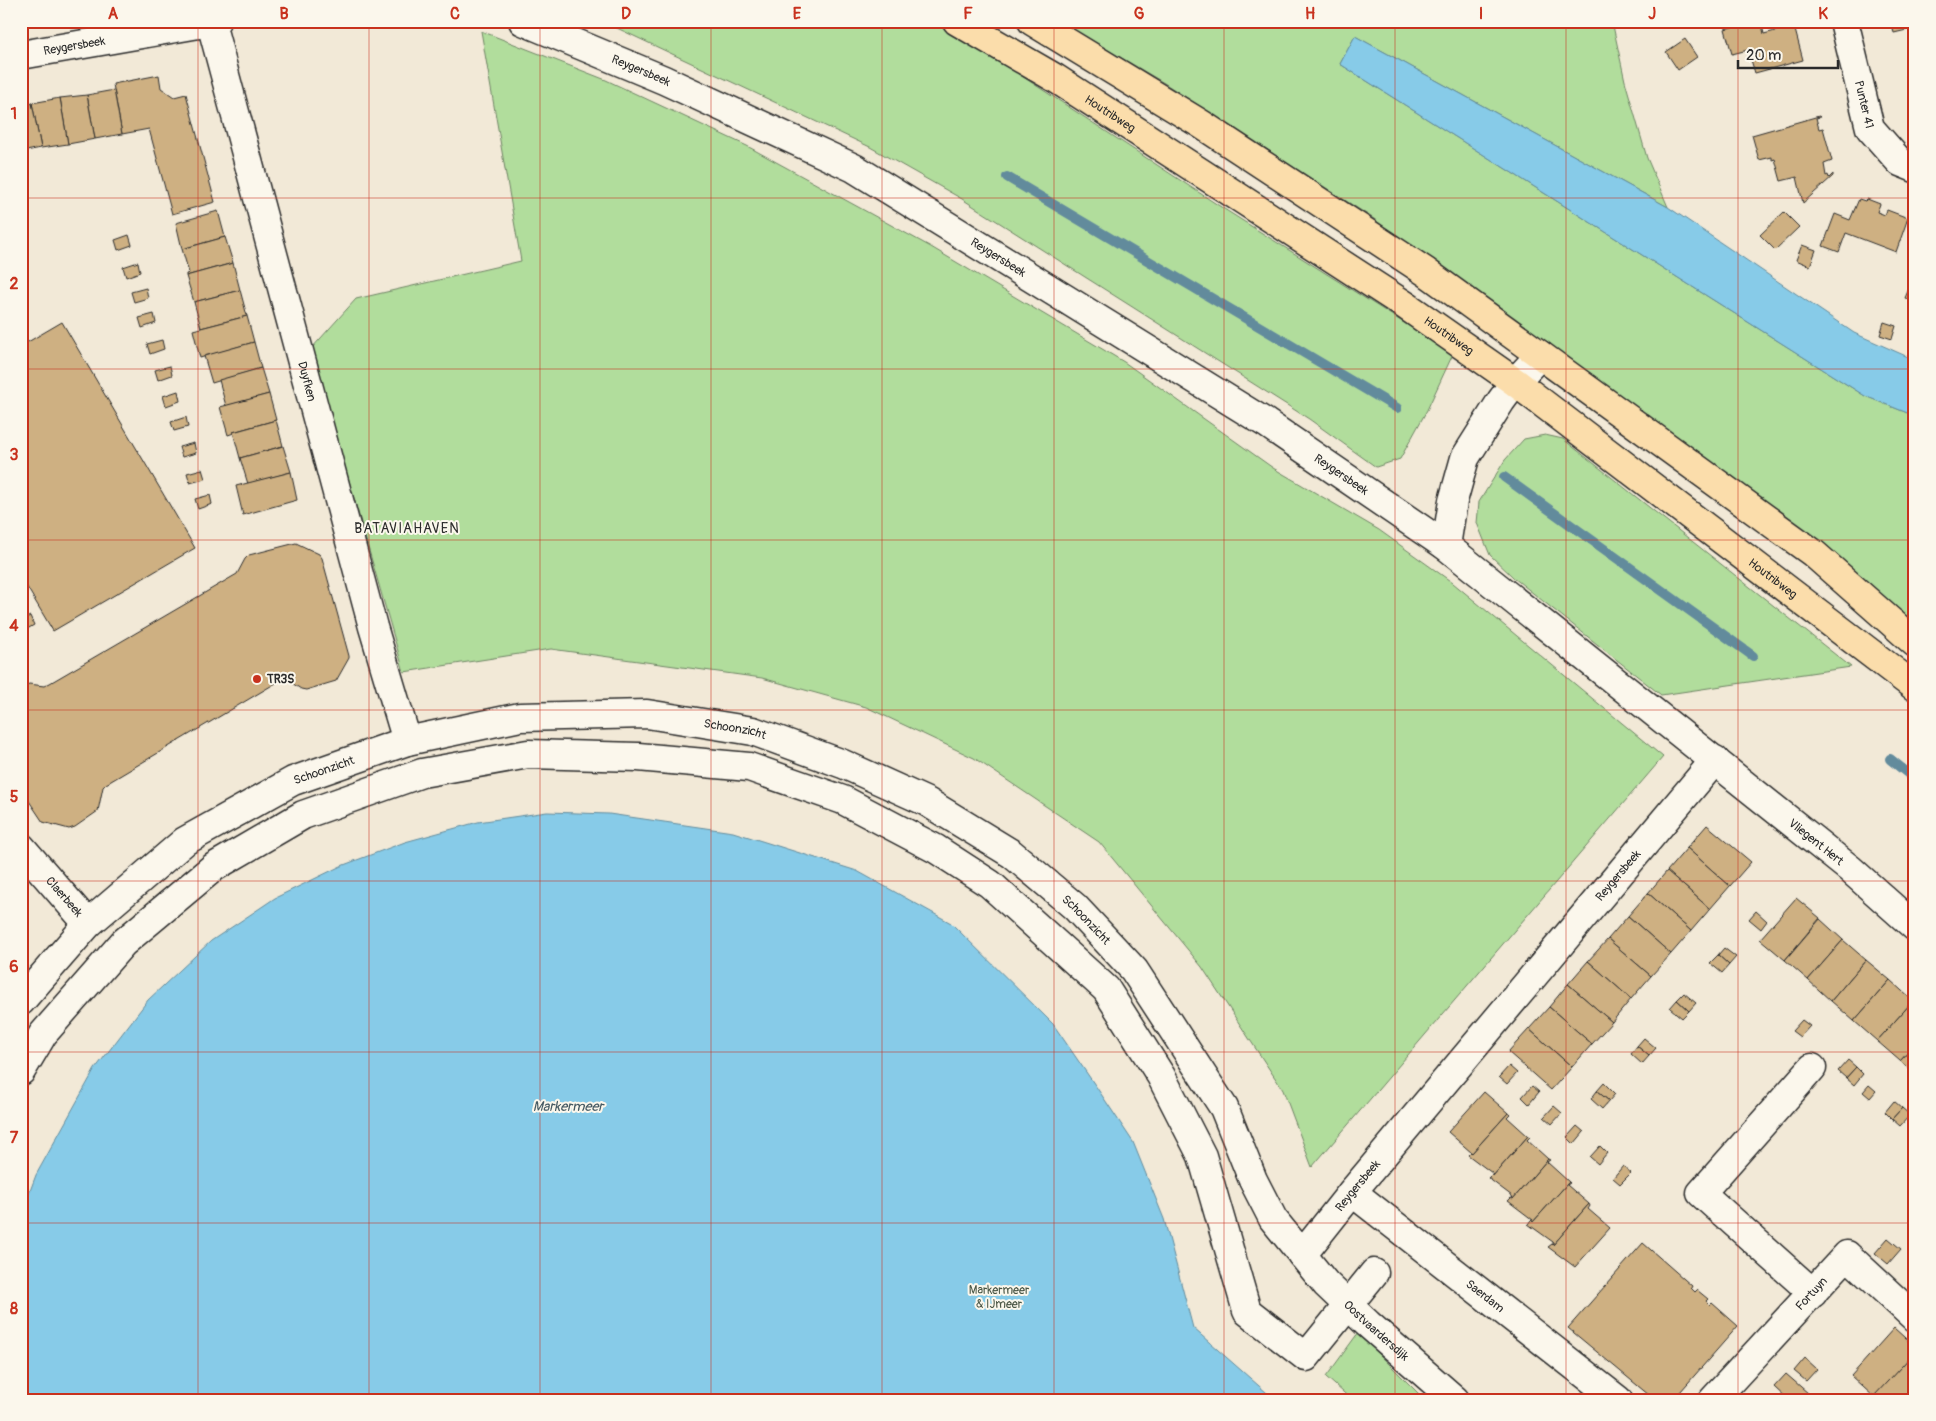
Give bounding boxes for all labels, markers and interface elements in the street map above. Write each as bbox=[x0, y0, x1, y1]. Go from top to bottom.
text: A bbox=[108, 4, 119, 24]
text: B bbox=[279, 4, 289, 24]
text: C bbox=[450, 4, 460, 24]
text: D bbox=[621, 4, 631, 24]
text: E bbox=[793, 4, 802, 24]
text: F bbox=[963, 4, 973, 24]
text: G bbox=[1134, 4, 1145, 24]
text: H bbox=[1305, 4, 1315, 24]
text: I bbox=[1479, 4, 1483, 24]
text: J bbox=[1648, 4, 1656, 24]
text: K bbox=[1818, 4, 1828, 24]
street label: Reygersbeek bbox=[42, 33, 106, 59]
scale bar bbox=[1738, 38, 1838, 70]
text: 20 m bbox=[1746, 46, 1781, 65]
street label: Reygersbeek bbox=[609, 52, 673, 90]
street label: Punter 41 bbox=[1851, 79, 1877, 130]
street label: Houtribweg bbox=[1082, 92, 1138, 136]
text: 1 bbox=[11, 104, 17, 124]
street label: Reygersbeek bbox=[968, 235, 1029, 281]
text: 2 bbox=[10, 274, 19, 294]
street label: Houtribweg bbox=[1421, 313, 1476, 359]
street label: Duyfken bbox=[294, 360, 319, 403]
text: 3 bbox=[10, 445, 19, 465]
street label: Reygersbeek bbox=[1311, 451, 1371, 499]
district label: BATAVIAHAVEN bbox=[354, 520, 460, 537]
street label: Houtribweg bbox=[1745, 556, 1800, 602]
text: 4 bbox=[9, 616, 19, 636]
place label: TR3S bbox=[266, 672, 294, 687]
marker: TR3S bbox=[251, 673, 263, 685]
street label: Schoonzicht bbox=[703, 716, 768, 743]
street label: Schoonzicht bbox=[292, 753, 357, 788]
text: 5 bbox=[10, 787, 19, 807]
street label: Vliegent Hert bbox=[1785, 816, 1847, 869]
street label: Reygersbeek bbox=[1593, 847, 1644, 904]
street label: Claerbeek bbox=[42, 874, 86, 920]
street label: Schoonzicht bbox=[1059, 892, 1113, 948]
text: 6 bbox=[9, 957, 19, 977]
water label: Markermeer bbox=[533, 1098, 605, 1115]
text: 7 bbox=[10, 1128, 19, 1148]
street label: Reygersbeek bbox=[1332, 1157, 1384, 1215]
street label: Fortuyn bbox=[1793, 1274, 1831, 1314]
street label: Saerdam bbox=[1463, 1277, 1507, 1316]
park label: Markermeer & IJmeer bbox=[969, 1283, 1030, 1312]
street label: Oostvaardersdijk bbox=[1340, 1298, 1412, 1364]
text: 8 bbox=[10, 1299, 18, 1319]

